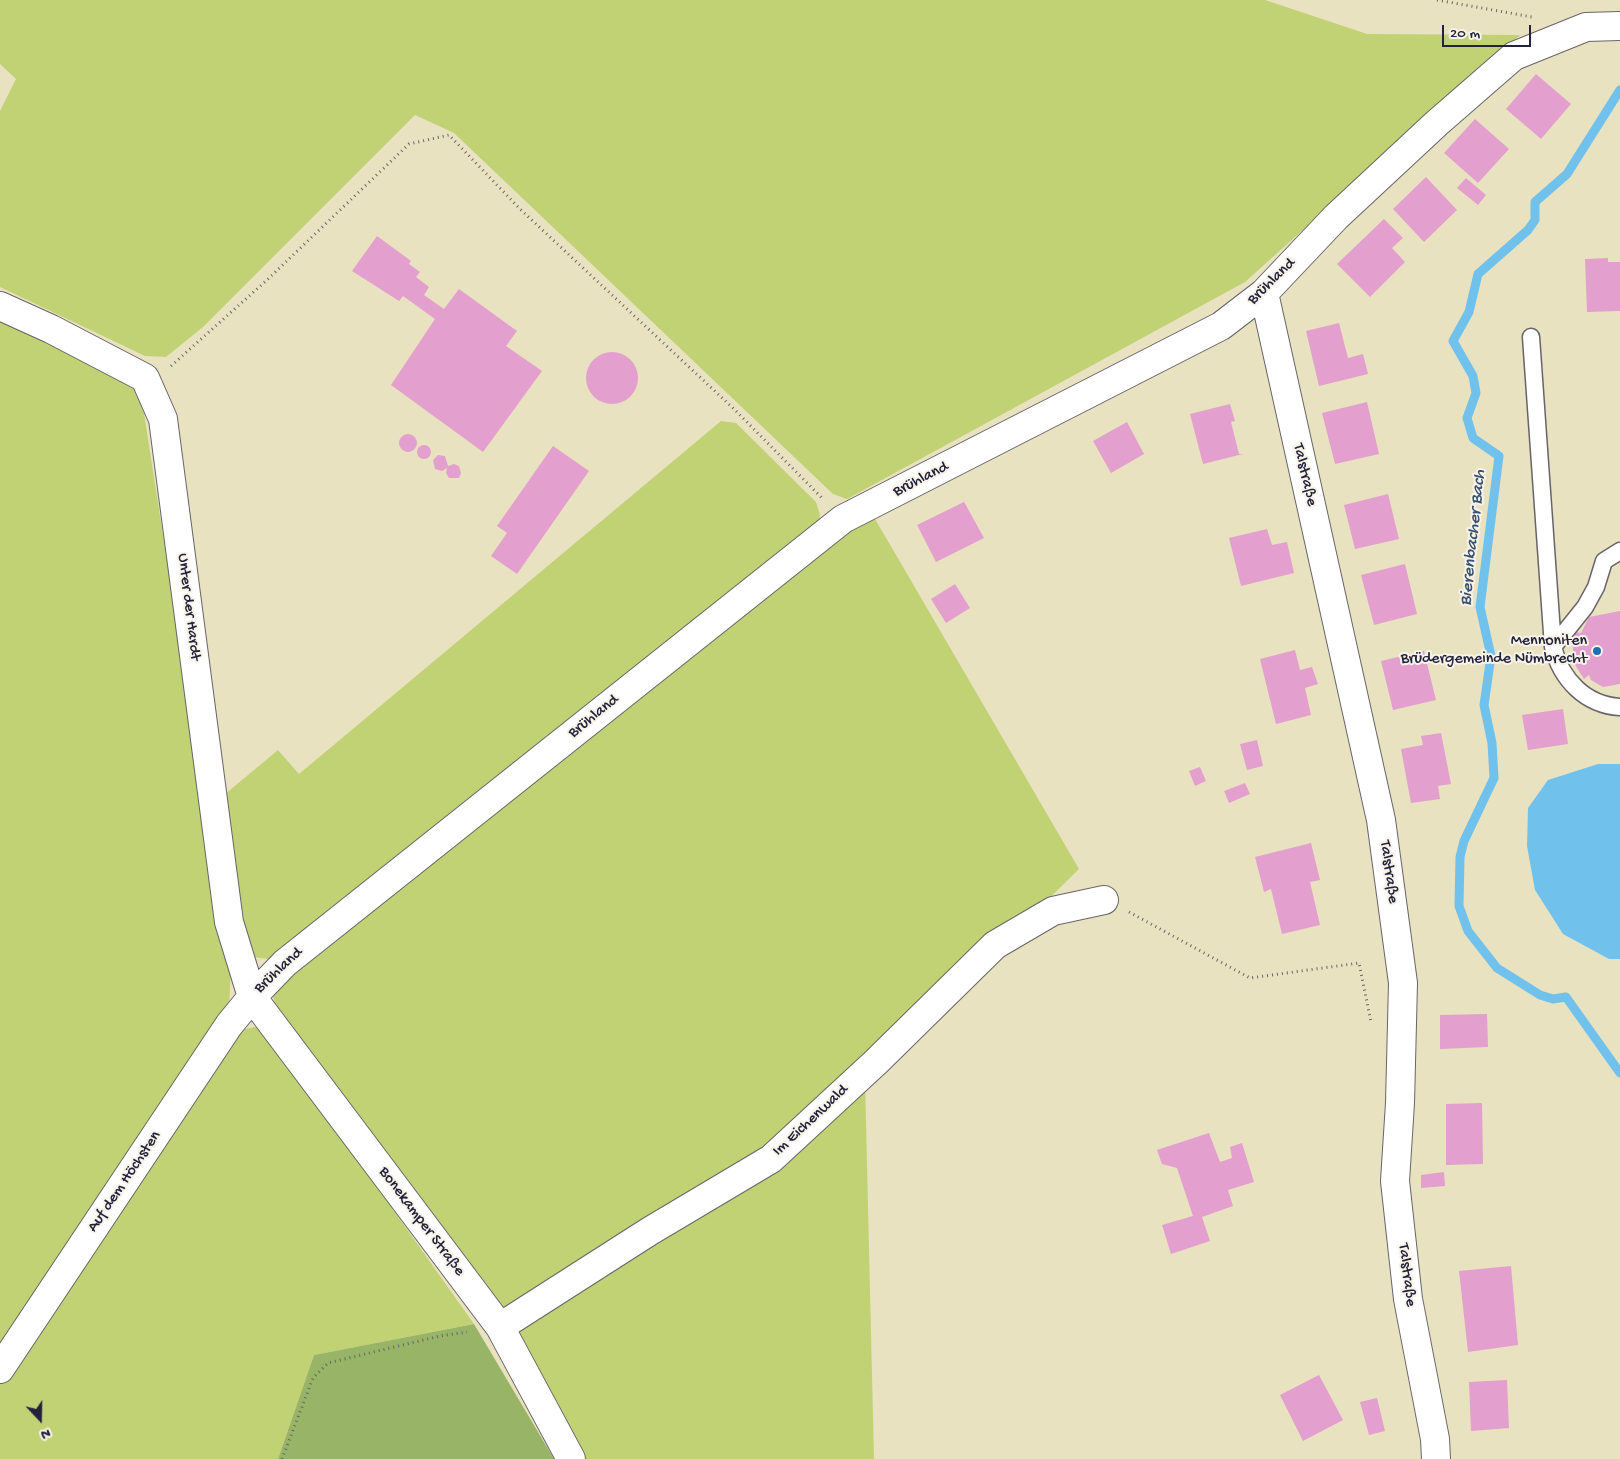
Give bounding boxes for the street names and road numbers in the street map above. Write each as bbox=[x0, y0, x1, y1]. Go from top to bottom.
street label: Brühland bbox=[1244, 254, 1300, 310]
street label: Talstraße bbox=[1288, 442, 1320, 508]
street label: Brühland bbox=[890, 458, 952, 502]
street label: Unter der Hardt bbox=[172, 552, 204, 662]
street label: Brühland bbox=[565, 691, 623, 743]
street label: Talstraße bbox=[1374, 839, 1402, 905]
street label: Brühland bbox=[251, 944, 307, 998]
street label: Im Eichenwald bbox=[769, 1081, 853, 1161]
street label: Auf dem Höchsten bbox=[84, 1128, 166, 1236]
street label: Bonekamper Straße bbox=[374, 1164, 468, 1280]
street label: Talstraße bbox=[1393, 1242, 1419, 1308]

